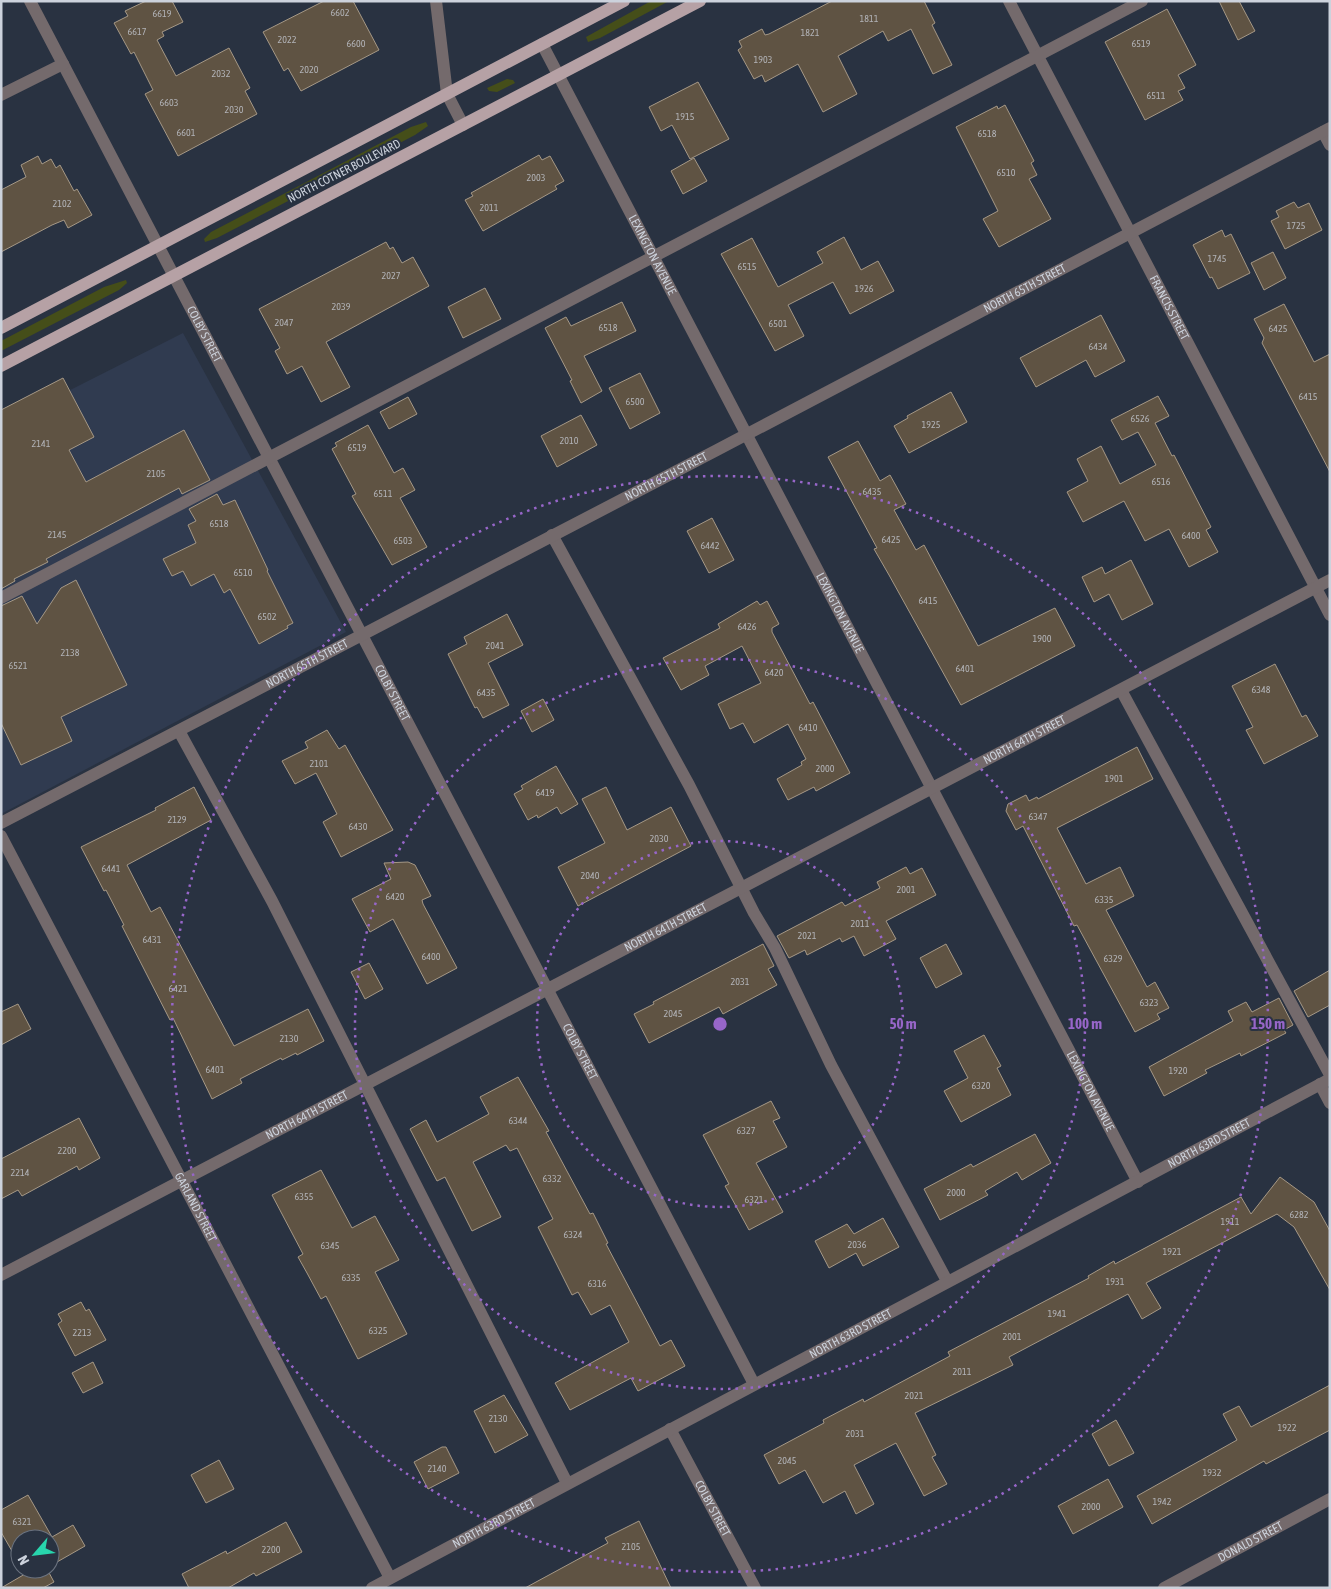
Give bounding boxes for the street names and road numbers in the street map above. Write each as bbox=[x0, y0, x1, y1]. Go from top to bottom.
street label: NORTH COTNER BOULEVARD bbox=[285, 136, 403, 206]
street label: LEXINGTON AVENUE bbox=[626, 212, 679, 297]
street label: NORTH 65TH STREET bbox=[981, 261, 1069, 316]
street label: FRANCIS STREET bbox=[1147, 273, 1192, 343]
street label: COLBY STREET bbox=[184, 304, 225, 365]
street label: NORTH 65TH STREET bbox=[623, 449, 710, 504]
street label: LEXINGTON AVENUE bbox=[813, 570, 867, 655]
street label: NORTH 65TH STREET bbox=[263, 636, 351, 691]
street label: COLBY STREET bbox=[372, 662, 413, 724]
street label: NORTH 64TH STREET bbox=[981, 712, 1069, 767]
street label: NORTH 64TH STREET bbox=[622, 900, 710, 955]
street label: COLBY STREET bbox=[560, 1021, 601, 1083]
street label: LEXINGTON AVENUE bbox=[1064, 1049, 1117, 1134]
street label: NORTH 64TH STREET bbox=[263, 1087, 351, 1142]
street label: NORTH 63RD STREET bbox=[1165, 1115, 1254, 1171]
street label: GARLAND STREET bbox=[172, 1170, 220, 1245]
street label: NORTH 63RD STREET bbox=[807, 1306, 895, 1361]
street label: COLBY STREET bbox=[692, 1478, 733, 1539]
street label: NORTH 63RD STREET bbox=[450, 1495, 538, 1551]
street label: DONALD STREET bbox=[1215, 1518, 1286, 1565]

